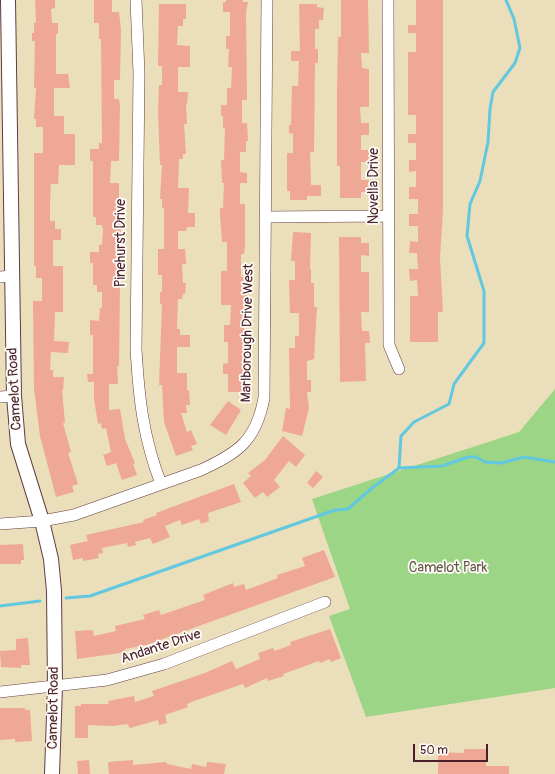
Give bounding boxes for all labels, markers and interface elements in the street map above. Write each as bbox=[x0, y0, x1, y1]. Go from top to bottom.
street label: Novella Drive bbox=[366, 148, 382, 224]
street label: Pinehurst Drive bbox=[113, 199, 129, 287]
street label: Marlborough Drive West bbox=[238, 263, 258, 403]
street label: Camelot Road bbox=[4, 347, 26, 431]
park label: Camelot Park bbox=[409, 560, 487, 576]
street label: Andante Drive bbox=[119, 626, 203, 668]
street label: Camelot Road bbox=[45, 666, 63, 750]
scale bar bbox=[415, 736, 490, 762]
text: 50 m bbox=[420, 743, 448, 758]

